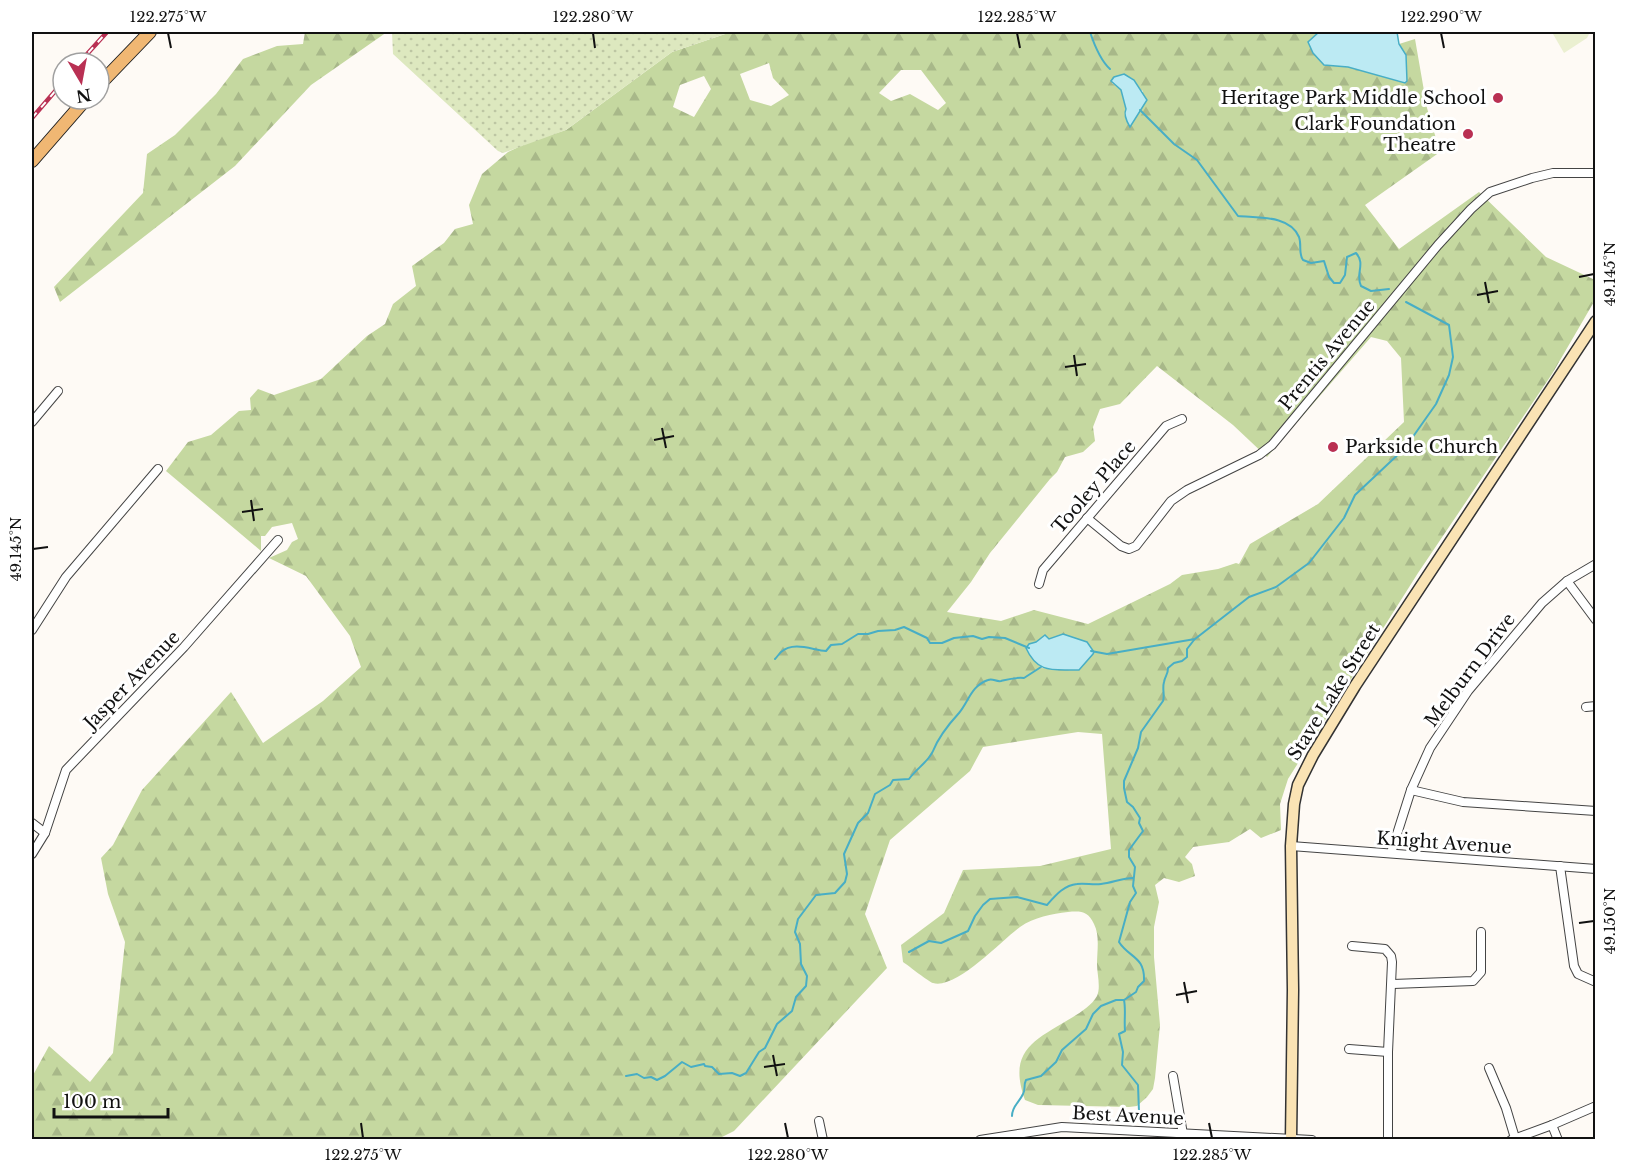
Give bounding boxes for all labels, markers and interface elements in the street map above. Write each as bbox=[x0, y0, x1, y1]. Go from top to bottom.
text: 122.275°W bbox=[129, 7, 207, 26]
text: 122.280°W bbox=[552, 7, 634, 26]
text: 122.285°W bbox=[978, 7, 1057, 26]
text: 122.290°W bbox=[1400, 7, 1482, 26]
north arrow bbox=[51, 51, 111, 111]
text: N bbox=[74, 85, 93, 107]
place label: Heritage Park Middle School bbox=[1221, 87, 1486, 109]
marker: Heritage Park Middle School bbox=[1491, 91, 1505, 105]
place label: Clark Foundation Theatre bbox=[1294, 113, 1456, 156]
marker: Clark Foundation Theatre bbox=[1461, 127, 1475, 141]
text: 49.145°N bbox=[1600, 242, 1619, 306]
street label: Prentis Avenue bbox=[1274, 295, 1380, 415]
street label: Tooley Place bbox=[1048, 436, 1140, 538]
place label: Parkside Church bbox=[1345, 436, 1498, 458]
marker: Parkside Church bbox=[1326, 440, 1340, 454]
text: 49.145°N bbox=[6, 517, 25, 581]
street label: Melburn Drive bbox=[1420, 609, 1520, 731]
street label: Stave Lake Street bbox=[1283, 619, 1385, 764]
street label: Jasper Avenue bbox=[78, 626, 184, 735]
street label: Knight Avenue bbox=[1376, 827, 1512, 859]
text: 49.150°N bbox=[1600, 888, 1619, 954]
scale bar bbox=[54, 1081, 168, 1119]
text: 100 m bbox=[63, 1091, 121, 1113]
street label: Best Avenue bbox=[1071, 1102, 1185, 1130]
text: 122.275°W bbox=[324, 1145, 402, 1164]
text: 122.280°W bbox=[747, 1145, 829, 1164]
text: 122.285°W bbox=[1173, 1145, 1252, 1164]

